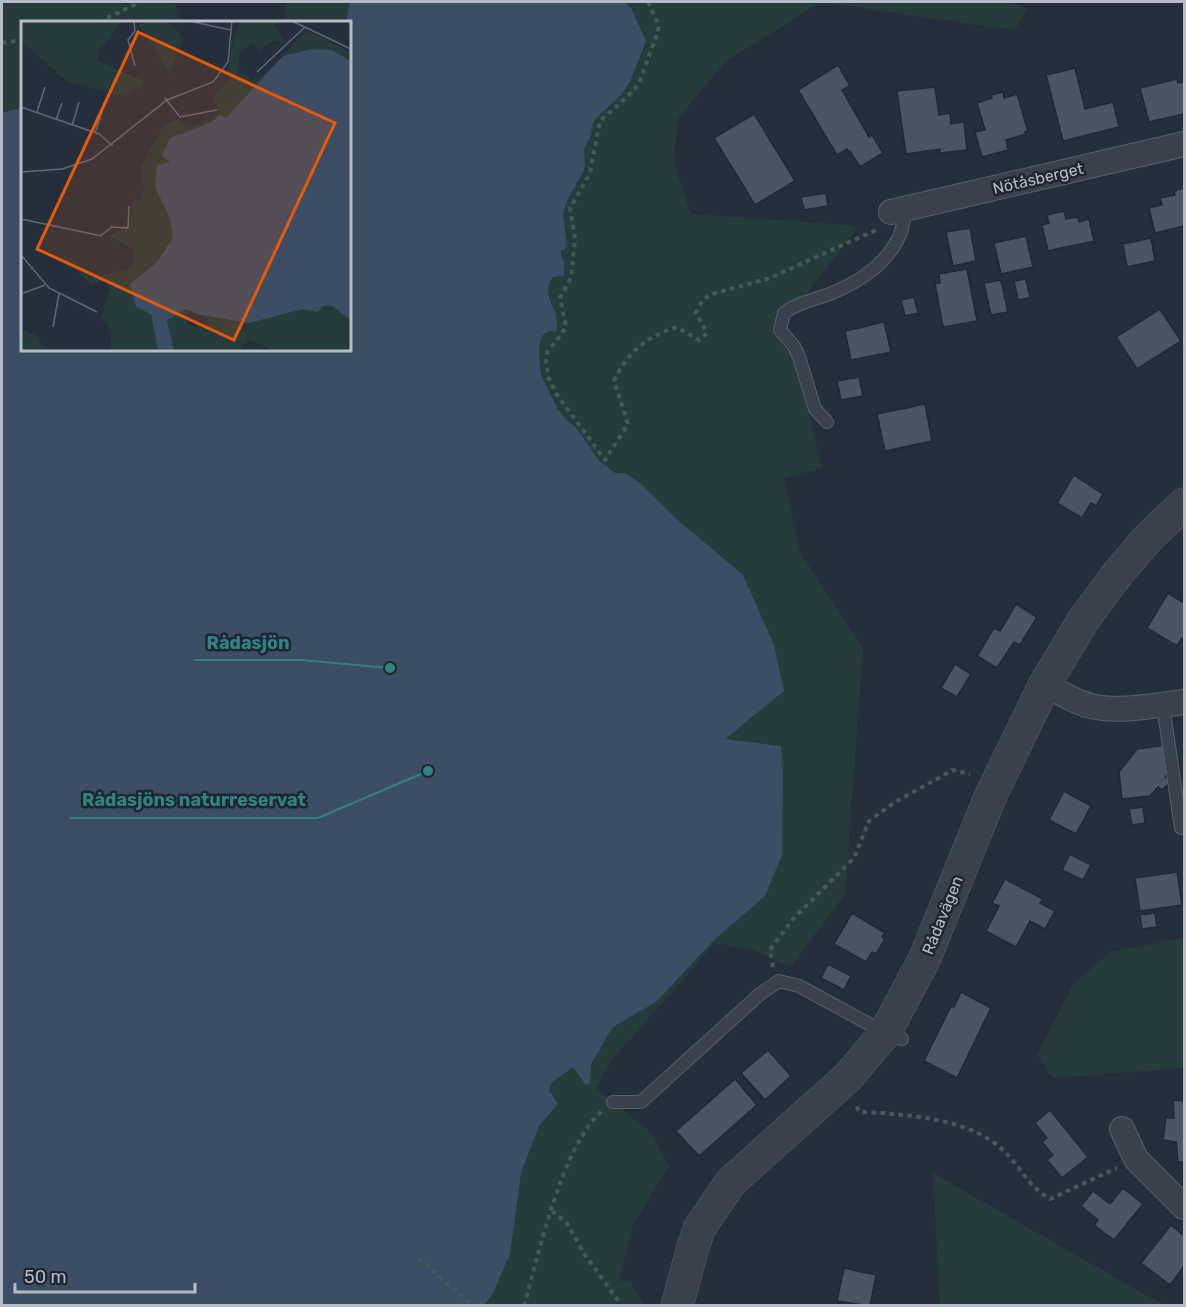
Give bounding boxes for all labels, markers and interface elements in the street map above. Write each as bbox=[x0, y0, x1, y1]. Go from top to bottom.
inset map bbox=[21, 21, 351, 351]
street label: Nötåsberget bbox=[991, 159, 1085, 198]
callout: Rådasjön bbox=[194, 624, 301, 660]
text: Rådasjön bbox=[206, 632, 290, 654]
callout: Rådasjöns naturreservat bbox=[70, 782, 318, 818]
text: Rådasjöns naturreservat bbox=[82, 789, 306, 811]
street label: Rådavägen bbox=[918, 873, 967, 957]
scale bar bbox=[15, 1256, 195, 1294]
text: 50 m bbox=[24, 1266, 67, 1288]

